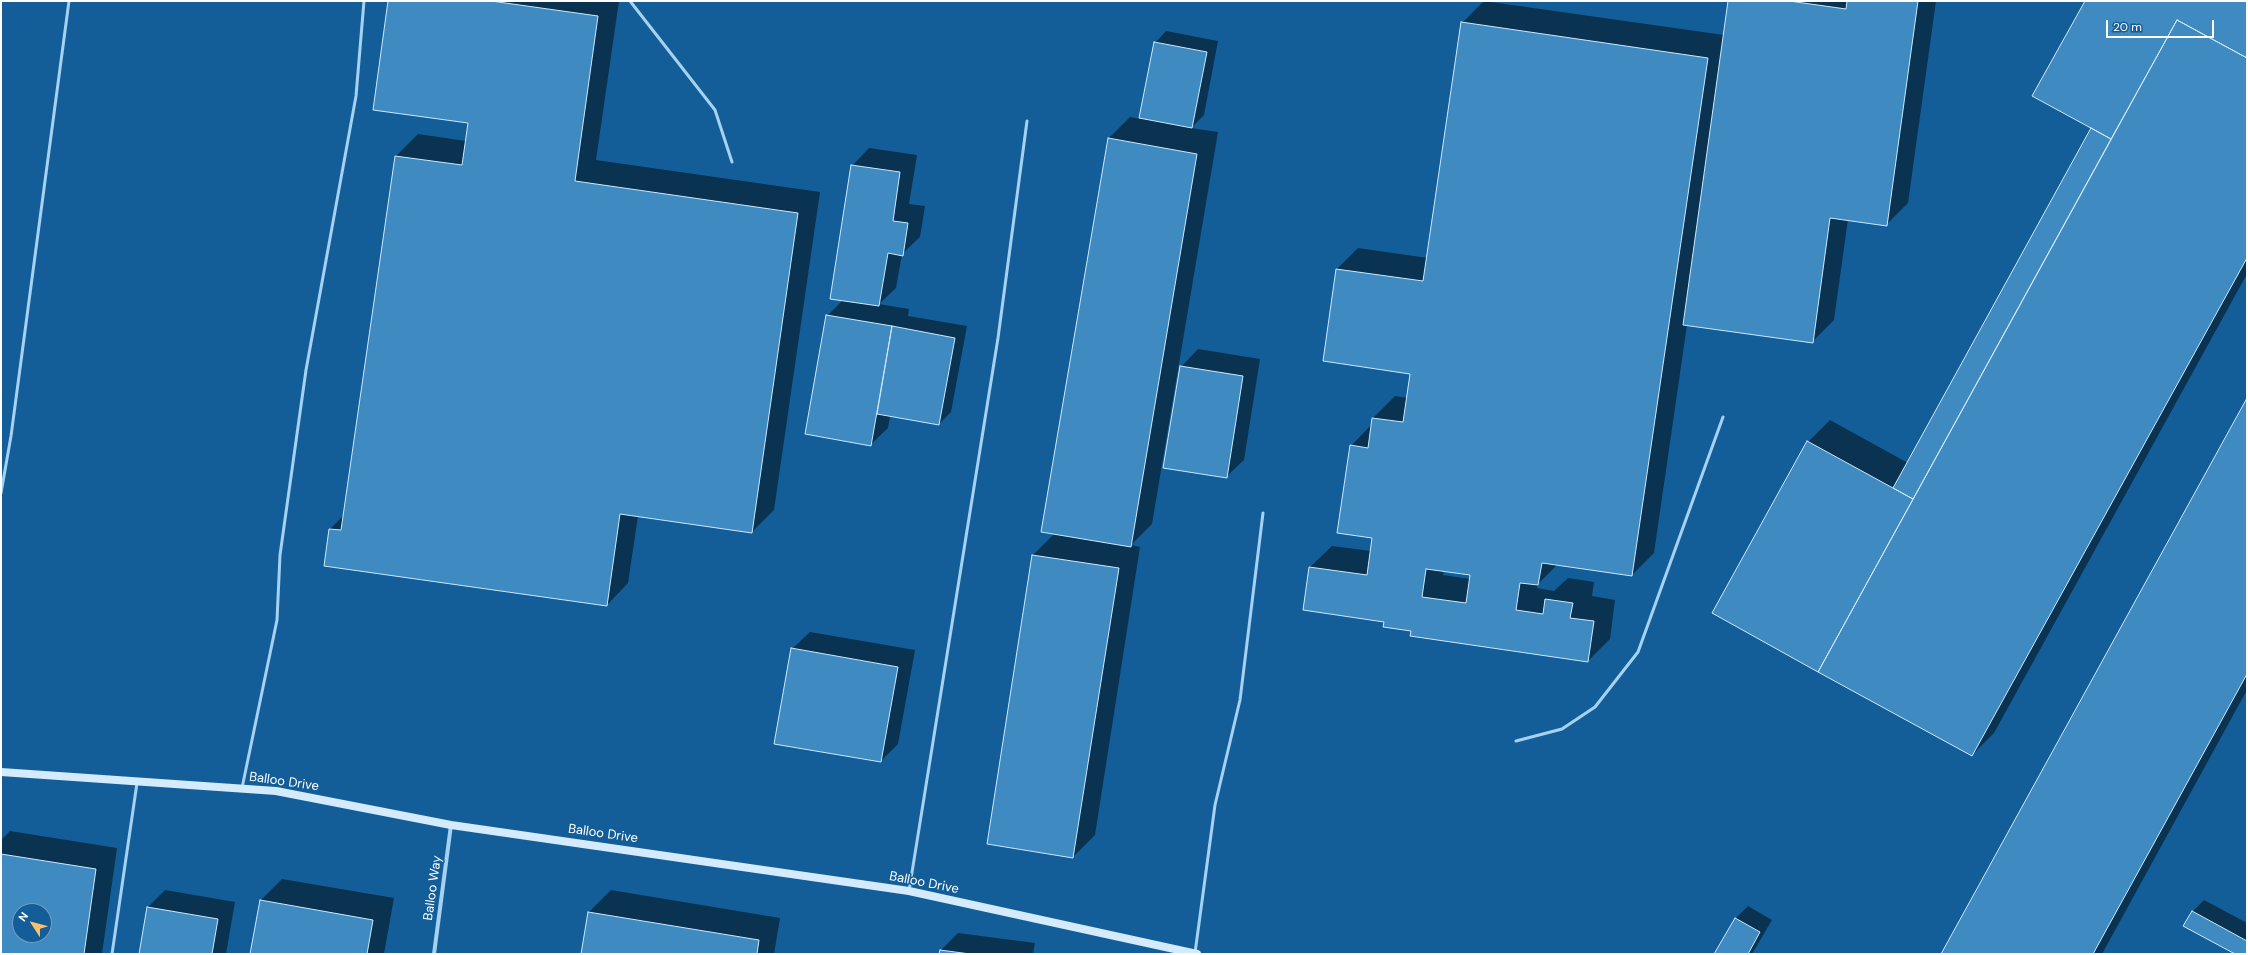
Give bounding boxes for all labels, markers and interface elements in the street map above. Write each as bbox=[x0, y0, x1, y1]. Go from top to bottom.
scale bar bbox=[2108, 12, 2216, 38]
text: 20 m bbox=[2113, 19, 2142, 35]
street label: Balloo Drive bbox=[248, 769, 320, 795]
street label: Balloo Drive bbox=[567, 821, 639, 847]
street label: Balloo Way bbox=[421, 854, 445, 922]
street label: Balloo Drive bbox=[888, 869, 960, 897]
north arrow bbox=[12, 903, 52, 943]
text: N bbox=[15, 909, 31, 924]

